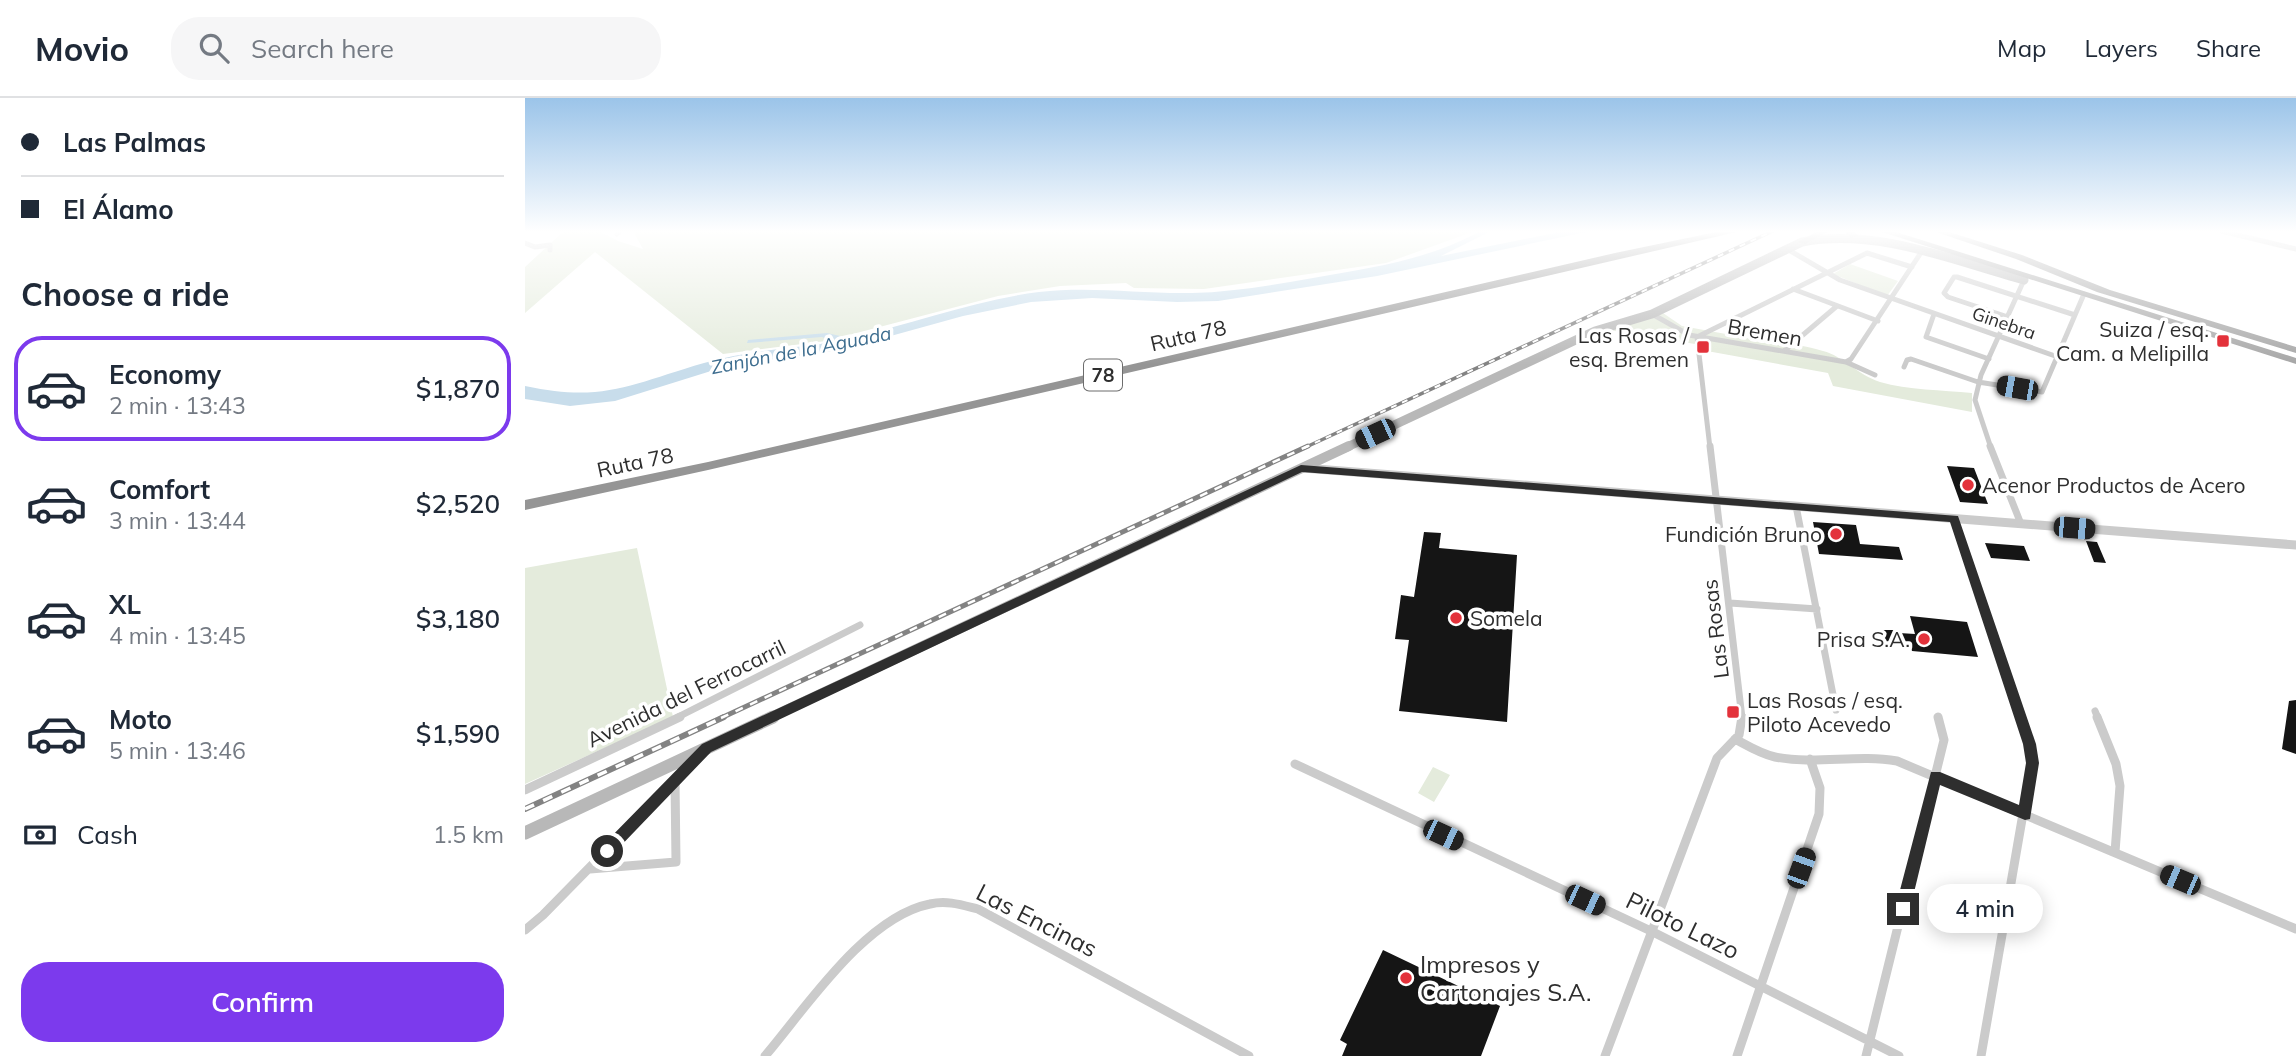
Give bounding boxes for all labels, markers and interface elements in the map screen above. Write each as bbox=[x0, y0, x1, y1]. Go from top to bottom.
search box bbox=[171, 17, 661, 80]
text: Movio bbox=[35, 28, 129, 69]
icon: search bbox=[195, 29, 233, 67]
text: Search here bbox=[251, 32, 394, 65]
text: Map bbox=[1997, 33, 2046, 63]
text: Layers bbox=[2084, 33, 2158, 63]
text: Share bbox=[2196, 33, 2261, 63]
text: Las Palmas bbox=[63, 126, 206, 159]
text: El Álamo bbox=[63, 193, 174, 226]
text: Choose a ride bbox=[21, 274, 229, 314]
street label: Ginebra bbox=[1969, 301, 2039, 345]
street label: Bremen bbox=[1726, 313, 1804, 351]
street label: Ruta 78 bbox=[1147, 314, 1229, 356]
place label: Suiza / esq. Cam. a Melipilla bbox=[2056, 316, 2209, 366]
water label: Zanjón de la Aguada bbox=[709, 321, 893, 379]
place label: Las Rosas / esq. Bremen bbox=[1569, 322, 1690, 372]
marker: Suiza / esq. Cam. a Melipilla bbox=[2215, 333, 2231, 349]
marker: Las Rosas / esq. Bremen bbox=[1695, 339, 1711, 355]
icon: car bbox=[25, 357, 88, 420]
text: Economy bbox=[109, 358, 221, 391]
road number: 78 bbox=[1084, 360, 1122, 390]
text: $1,870 bbox=[416, 372, 500, 405]
car bbox=[1995, 374, 2040, 402]
text: 2 min · 13:43 bbox=[109, 391, 246, 420]
car bbox=[1352, 416, 1399, 452]
street label: Ruta 78 bbox=[595, 441, 675, 483]
icon: car bbox=[25, 472, 88, 535]
place label: Acenor Productos de Acero bbox=[1982, 472, 2245, 498]
text: Comfort bbox=[109, 473, 210, 506]
marker: Acenor Productos de Acero bbox=[1960, 477, 1976, 493]
text: $2,520 bbox=[416, 487, 500, 520]
text: 3 min · 13:44 bbox=[109, 506, 246, 535]
car bbox=[2053, 516, 2096, 540]
place label: Fundición Bruno bbox=[1665, 521, 1822, 547]
marker: Fundición Bruno bbox=[1828, 526, 1844, 542]
street label: Las Rosas bbox=[1696, 578, 1734, 680]
icon: car bbox=[25, 587, 88, 650]
text: XL bbox=[109, 588, 141, 621]
text: $3,180 bbox=[416, 602, 500, 635]
place label: Somela bbox=[1470, 605, 1543, 631]
marker: Somela bbox=[1448, 610, 1464, 626]
text: 4 min · 13:45 bbox=[109, 621, 246, 650]
place label: Prisa S.A. bbox=[1817, 626, 1910, 652]
marker: Prisa S.A. bbox=[1916, 631, 1932, 647]
street label: Avenida del Ferrocarril bbox=[582, 634, 790, 752]
place label: Las Rosas / esq. Piloto Acevedo bbox=[1747, 687, 1903, 737]
icon: car bbox=[25, 702, 88, 765]
text: Moto bbox=[109, 703, 172, 736]
marker: Las Rosas / esq. Piloto Acevedo bbox=[1725, 704, 1741, 720]
text: $1,590 bbox=[416, 717, 500, 750]
text: 5 min · 13:46 bbox=[109, 736, 246, 765]
icon: cash bbox=[21, 816, 59, 854]
car bbox=[1420, 817, 1467, 853]
text: Cash bbox=[77, 818, 138, 851]
text: 1.5 km bbox=[433, 820, 504, 849]
route start bbox=[591, 835, 623, 867]
car bbox=[1784, 845, 1819, 891]
car bbox=[2157, 862, 2204, 898]
street label: Las Encinas bbox=[971, 877, 1103, 963]
car bbox=[1562, 882, 1609, 918]
callout: 4 min bbox=[1927, 884, 2043, 934]
street label: Piloto Lazo bbox=[1621, 885, 1745, 965]
route end bbox=[1887, 893, 1919, 925]
text: 4 min bbox=[1955, 894, 2015, 923]
place label: Impresos y Cartonajes S.A. bbox=[1420, 949, 1591, 1007]
button: Confirm bbox=[21, 962, 504, 1042]
marker: Impresos y Cartonajes S.A. bbox=[1398, 970, 1414, 986]

